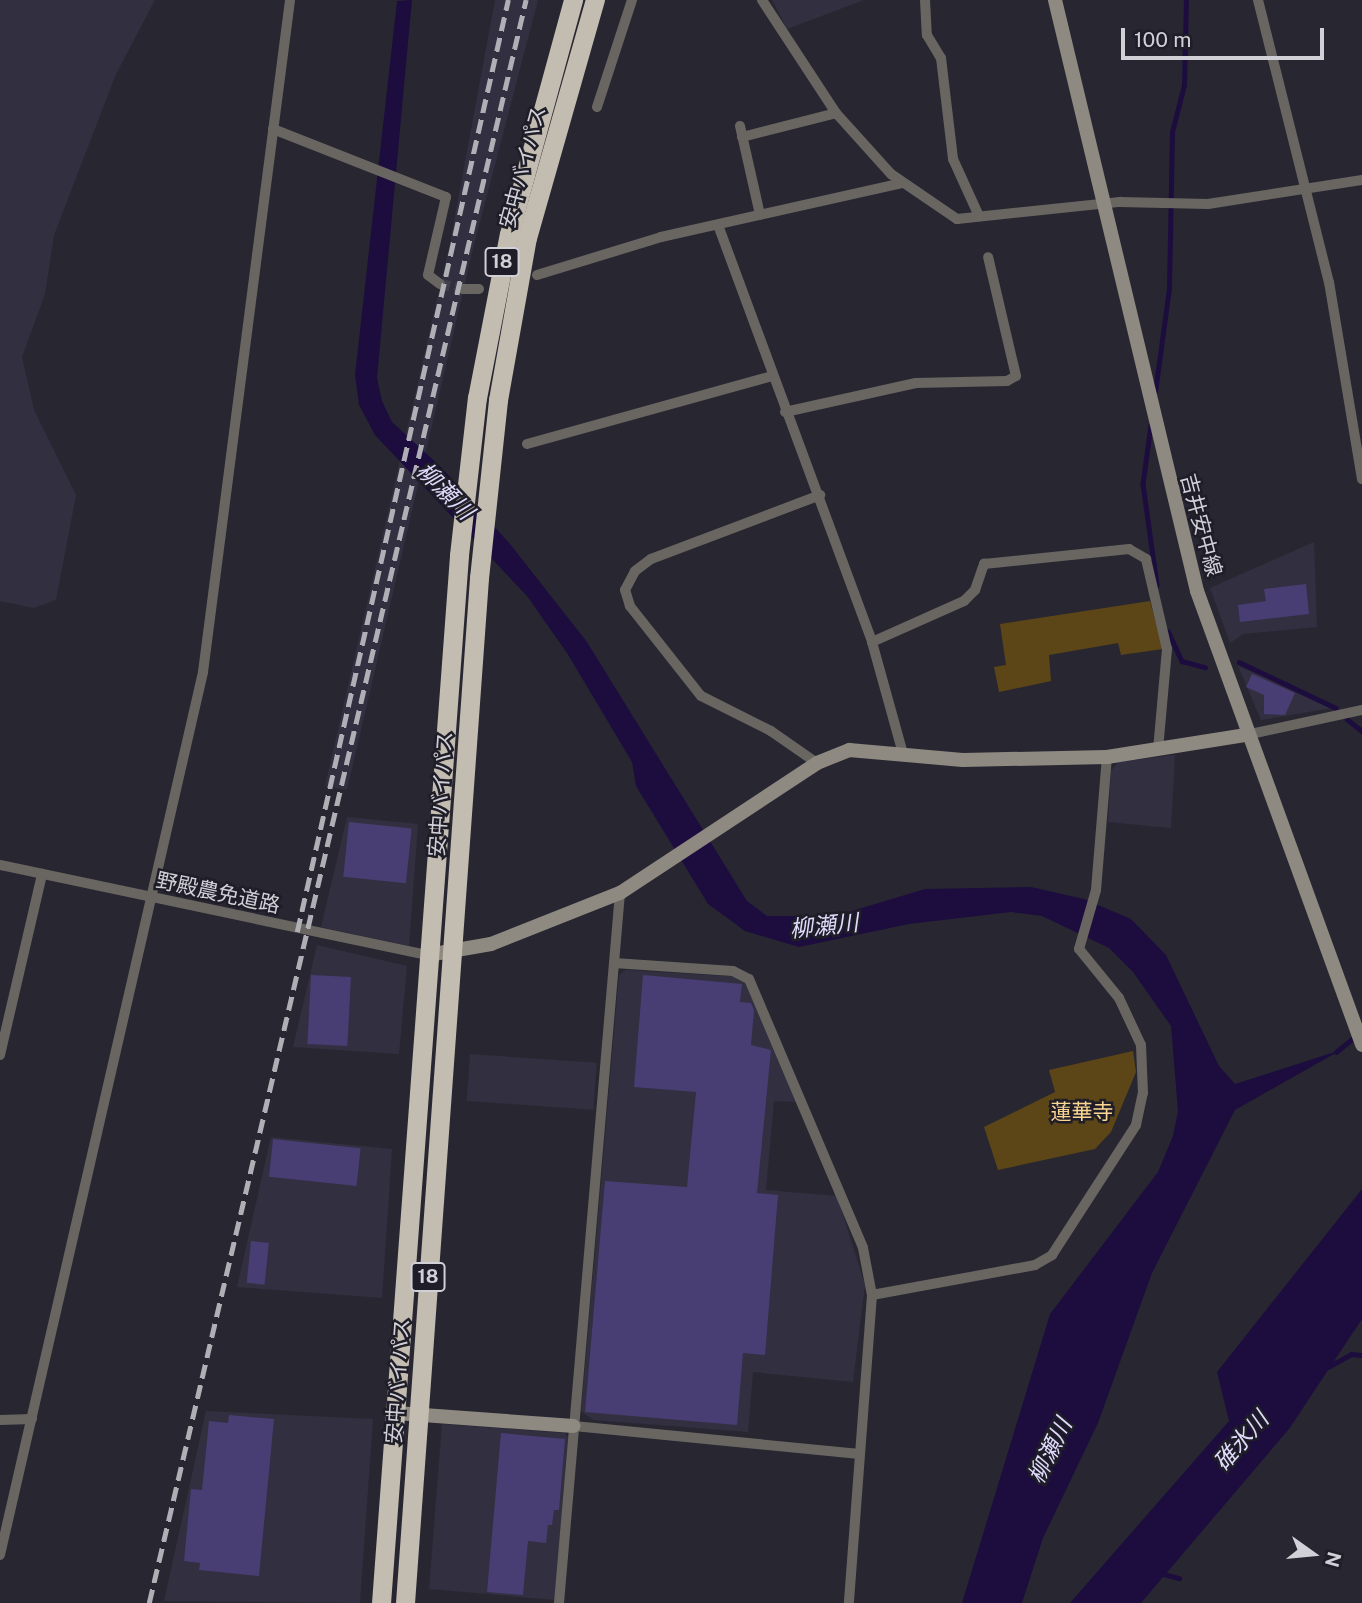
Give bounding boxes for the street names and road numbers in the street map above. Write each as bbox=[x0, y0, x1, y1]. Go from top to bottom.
street label: 安中バイパス bbox=[495, 103, 551, 231]
road number: 18 bbox=[484, 246, 520, 278]
street label: 吉井安中線 bbox=[1175, 471, 1227, 579]
street label: 安中バイパス bbox=[424, 730, 458, 858]
street label: 野殿農免道路 bbox=[154, 868, 282, 918]
road number: 18 bbox=[410, 1261, 446, 1292]
street label: 安中バイパス bbox=[381, 1317, 415, 1445]

